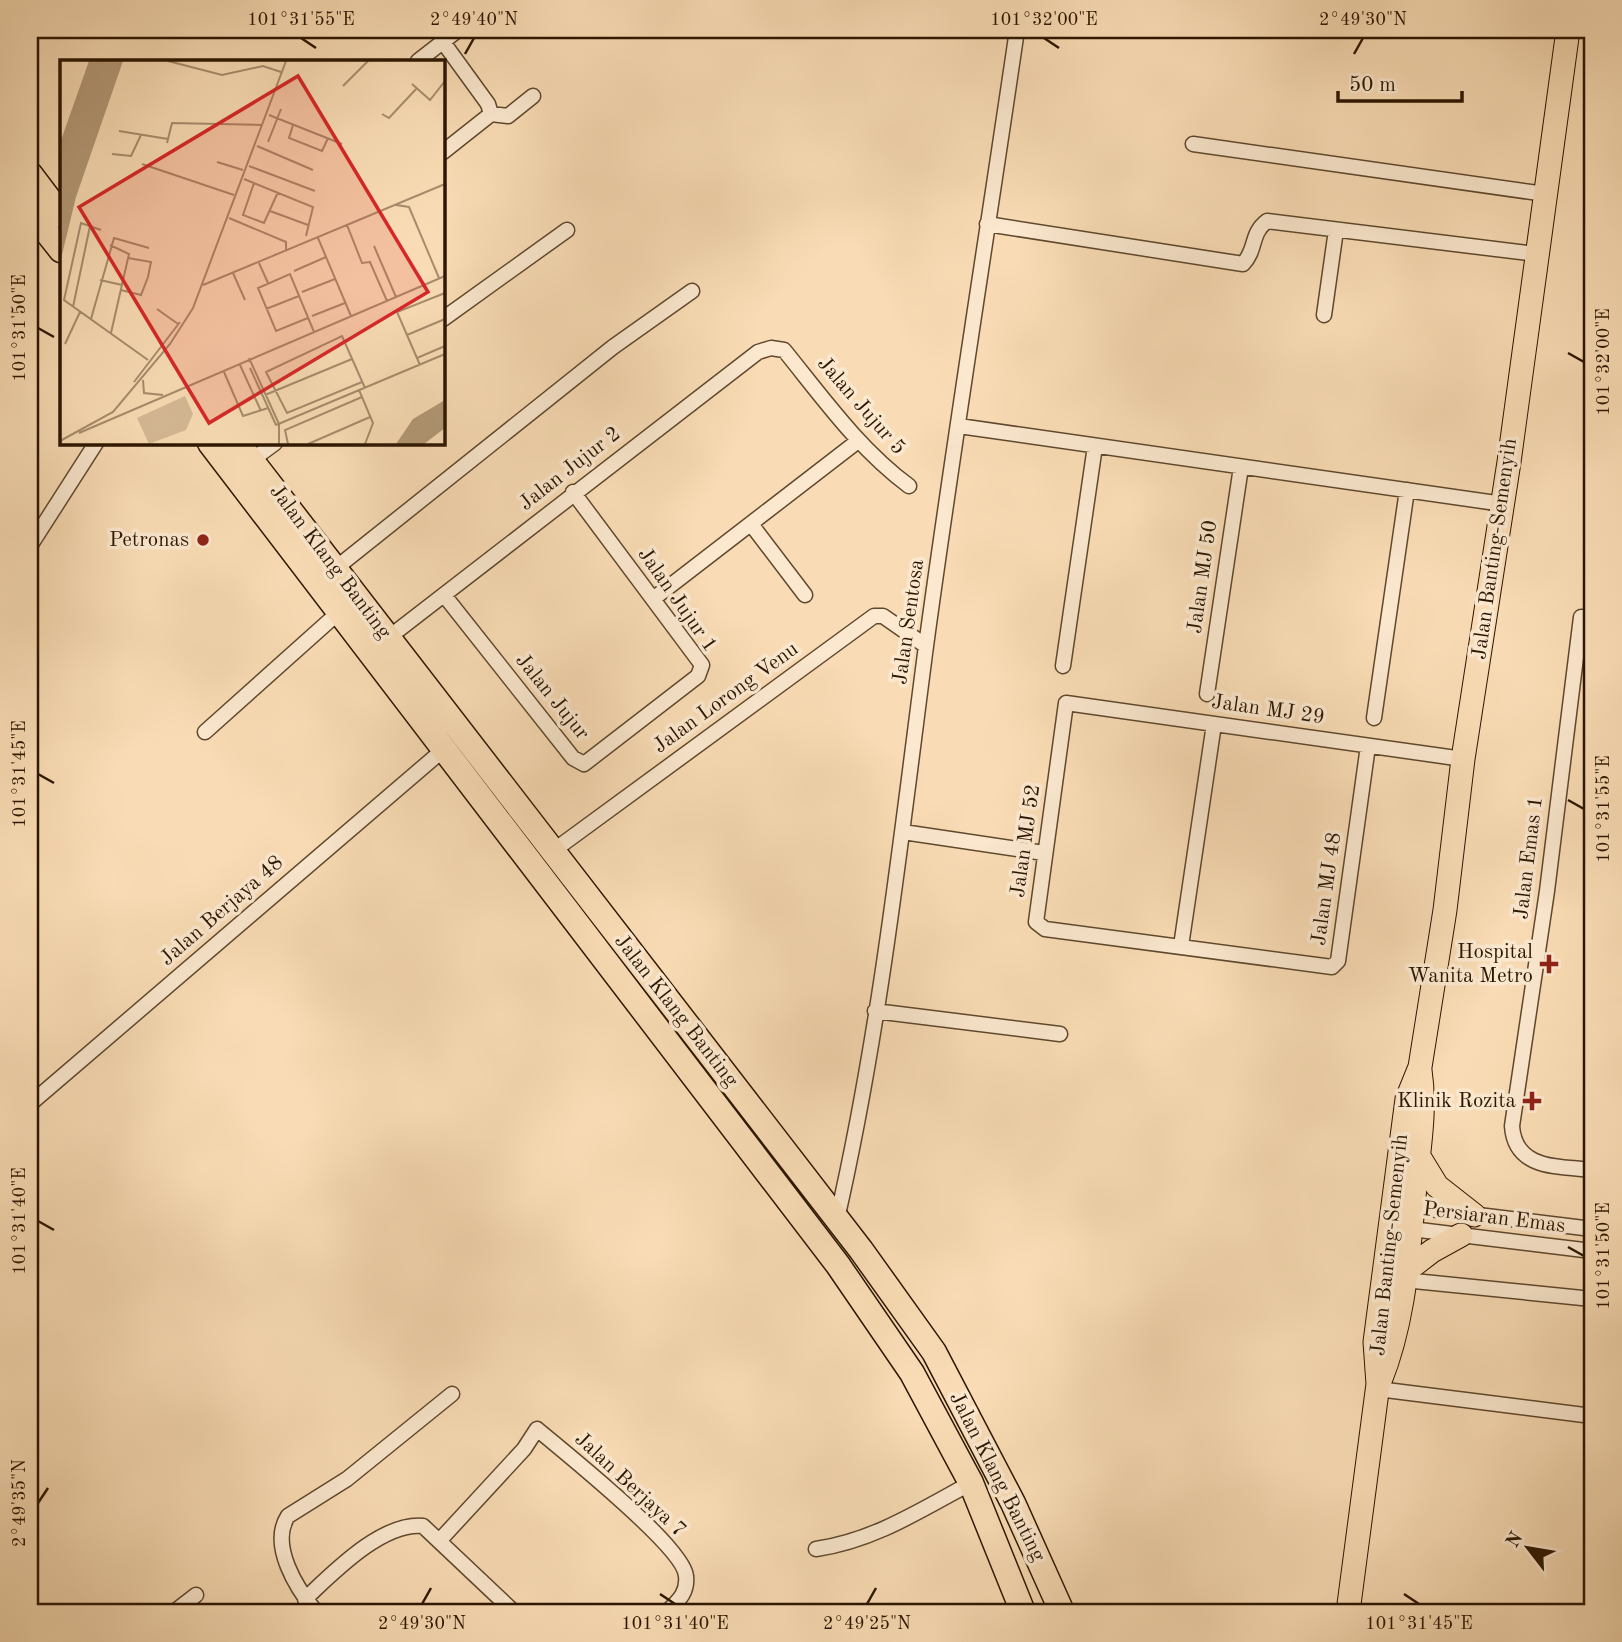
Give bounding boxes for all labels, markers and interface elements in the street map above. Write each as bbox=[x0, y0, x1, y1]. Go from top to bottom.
text: 101°31'55"E bbox=[247, 11, 355, 29]
text: 2°49'40"N bbox=[430, 11, 518, 29]
text: 101°32'00"E bbox=[990, 11, 1098, 29]
text: 2°49'30"N bbox=[1319, 11, 1407, 29]
inset map bbox=[60, 60, 444, 444]
scale bar bbox=[1338, 60, 1463, 104]
text: 50 m bbox=[1349, 75, 1396, 96]
text: 101°31'50"E bbox=[11, 274, 29, 382]
text: 101°32'00"E bbox=[1595, 308, 1613, 416]
street label: Jalan Jujur 5 bbox=[813, 353, 909, 459]
street label: Jalan Jujur 2 bbox=[515, 423, 625, 515]
street label: Jalan Banting-Semenyih bbox=[1469, 437, 1521, 661]
street label: Jalan Klang Banting bbox=[265, 481, 395, 644]
street label: Jalan MJ 50 bbox=[1185, 519, 1221, 635]
place label: Petronas bbox=[109, 530, 189, 551]
marker: Petronas bbox=[195, 532, 211, 548]
street label: Jalan Jujur 1 bbox=[633, 544, 721, 656]
street label: Jalan Sentosa bbox=[890, 558, 928, 686]
street label: Jalan Lorong Venu bbox=[650, 639, 802, 757]
street label: Jalan Jujur bbox=[511, 650, 593, 744]
street label: Jalan MJ 29 bbox=[1210, 692, 1326, 728]
text: 101°31'45"E bbox=[11, 720, 29, 828]
text: 101°31'55"E bbox=[1595, 755, 1613, 863]
street label: Jalan MJ 52 bbox=[1008, 783, 1044, 899]
street label: Jalan Emas 1 bbox=[1511, 795, 1547, 921]
street label: Jalan MJ 48 bbox=[1309, 831, 1345, 947]
street label: Jalan Berjaya 48 bbox=[156, 852, 288, 970]
street label: Jalan Klang Banting bbox=[610, 931, 742, 1092]
place label: Hospital Wanita Metro bbox=[1408, 942, 1533, 987]
marker: Hospital Wanita Metro bbox=[1539, 954, 1559, 974]
place label: Klinik Rozita bbox=[1397, 1091, 1516, 1112]
marker: Klinik Rozita bbox=[1522, 1091, 1542, 1111]
street label: Jalan Banting-Semenyih bbox=[1368, 1133, 1412, 1357]
text: 101°31'40"E bbox=[11, 1167, 29, 1275]
street label: Persiaran Emas bbox=[1422, 1199, 1566, 1237]
text: 101°31'50"E bbox=[1595, 1202, 1613, 1310]
street label: Jalan Klang Banting bbox=[945, 1389, 1049, 1566]
street label: Jalan Berjaya 7 bbox=[570, 1428, 690, 1542]
text: 2°49'35"N bbox=[11, 1459, 29, 1547]
north arrow bbox=[1492, 1512, 1562, 1582]
text: N bbox=[1504, 1529, 1528, 1552]
text: 2°49'30"N bbox=[378, 1615, 466, 1633]
text: 101°31'40"E bbox=[621, 1615, 729, 1633]
text: 2°49'25"N bbox=[823, 1615, 911, 1633]
text: 101°31'45"E bbox=[1365, 1615, 1473, 1633]

